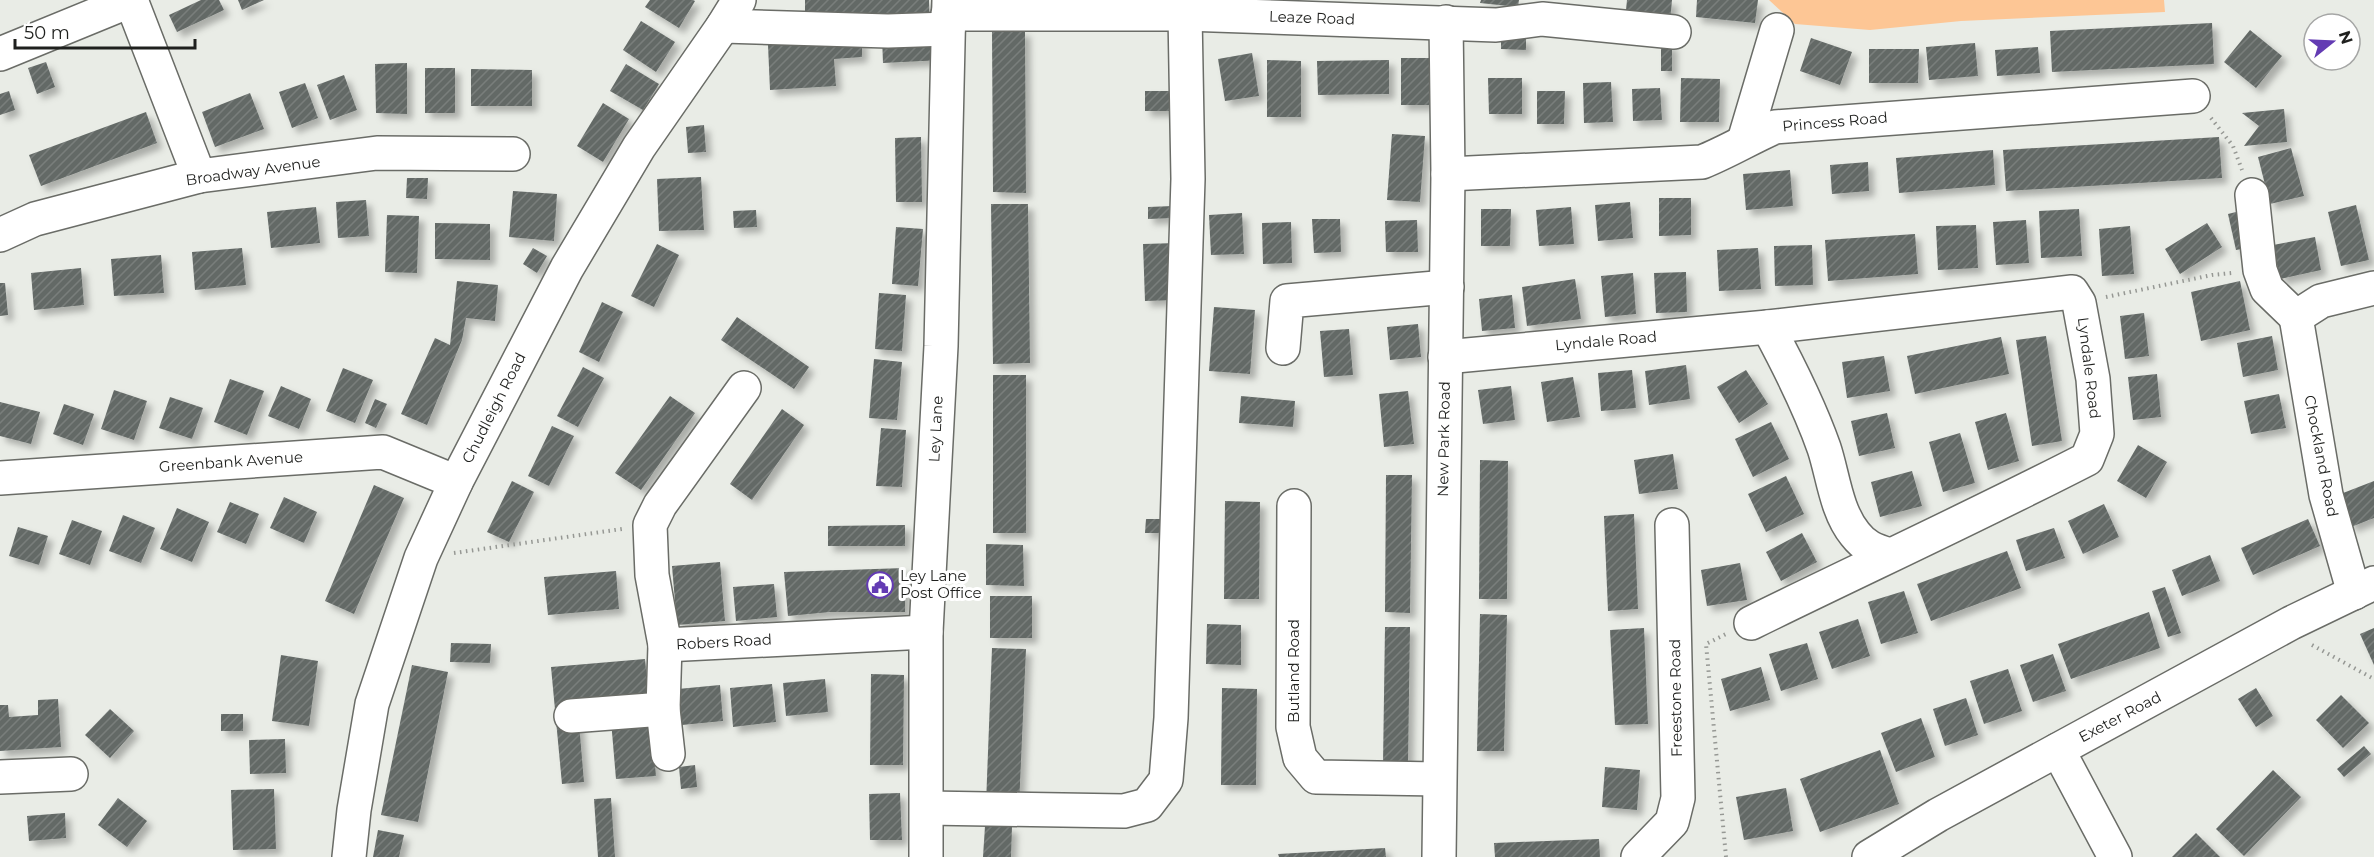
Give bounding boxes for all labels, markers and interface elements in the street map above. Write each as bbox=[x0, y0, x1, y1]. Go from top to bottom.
street label: Leaze Road bbox=[1269, 7, 1355, 28]
scale bar bbox=[15, 12, 195, 50]
north arrow bbox=[2302, 12, 2362, 72]
text: 50 m bbox=[24, 22, 70, 44]
text: N bbox=[2335, 28, 2357, 47]
street label: Princess Road bbox=[1781, 107, 1888, 136]
street label: Broadway Avenue bbox=[184, 152, 321, 189]
street label: Lyndale Road bbox=[2074, 316, 2105, 420]
street label: Lyndale Road bbox=[1554, 327, 1658, 354]
street label: Chudleigh Road bbox=[457, 349, 530, 466]
street label: New Park Road bbox=[1433, 381, 1454, 497]
street label: Chockland Road bbox=[2300, 393, 2343, 518]
street label: Ley Lane bbox=[924, 395, 947, 463]
street label: Greenbank Avenue bbox=[158, 447, 304, 476]
place label: Ley Lane Post Office bbox=[900, 566, 982, 602]
public building icon: Ley Lane Post Office bbox=[865, 570, 895, 600]
street label: Butland Road bbox=[1284, 619, 1303, 723]
street label: Robers Road bbox=[676, 630, 772, 653]
street label: Freestone Road bbox=[1665, 639, 1686, 757]
street label: Exeter Road bbox=[2075, 687, 2164, 746]

